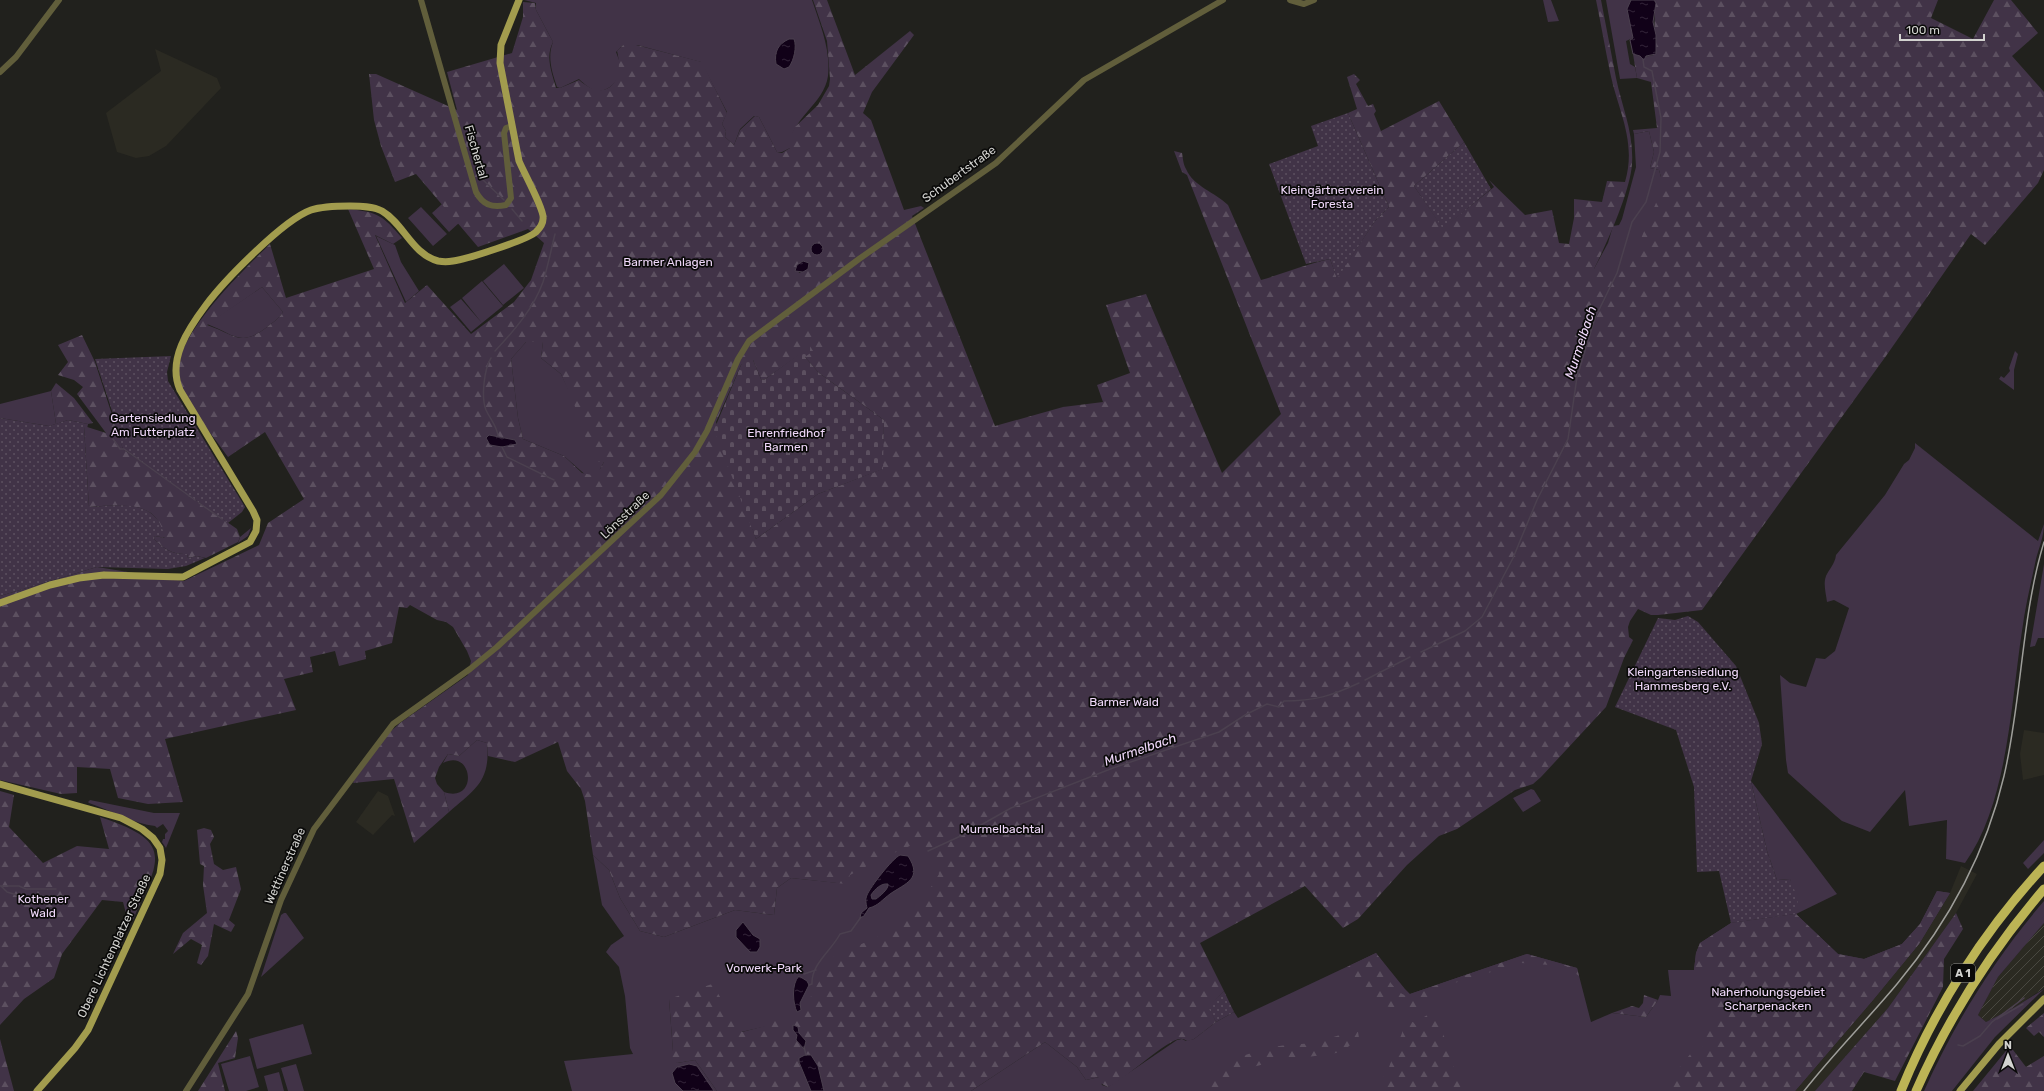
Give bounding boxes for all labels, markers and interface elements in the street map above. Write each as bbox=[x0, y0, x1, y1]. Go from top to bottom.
scale bar bbox=[1900, 16, 1984, 42]
text: 100 m bbox=[1906, 23, 1940, 37]
street label: Fischertal bbox=[462, 123, 490, 181]
street label: Schubertstraße bbox=[920, 142, 999, 205]
park label: Kleingärtnerverein Foresta bbox=[1280, 183, 1384, 211]
park label: Barmer Anlagen bbox=[623, 255, 713, 269]
water label: Murmelbach bbox=[1562, 304, 1599, 380]
park label: Gartensiedlung Am Futterplatz bbox=[110, 411, 196, 439]
park label: Ehrenfriedhof Barmen bbox=[747, 426, 825, 454]
street label: Lönsstraße bbox=[598, 488, 653, 542]
park label: Kleingartensiedlung Hammesberg e.V. bbox=[1627, 665, 1739, 693]
park label: Barmer Wald bbox=[1089, 695, 1159, 709]
water label: Murmelbach bbox=[1102, 730, 1178, 769]
park label: Murmelbachtal bbox=[960, 822, 1044, 836]
street label: Wettinerstraße bbox=[262, 825, 308, 907]
street label: Obere Lichtenplatzer Straße bbox=[75, 872, 154, 1020]
park label: Kothener Wald bbox=[18, 892, 69, 920]
park label: Vorwerk-Park bbox=[726, 961, 803, 975]
road number: A 1 bbox=[1951, 964, 1975, 982]
park label: Naherholungsgebiet Scharpenacken bbox=[1711, 985, 1825, 1013]
north arrow bbox=[1988, 1035, 2028, 1075]
text: N bbox=[2004, 1039, 2012, 1052]

